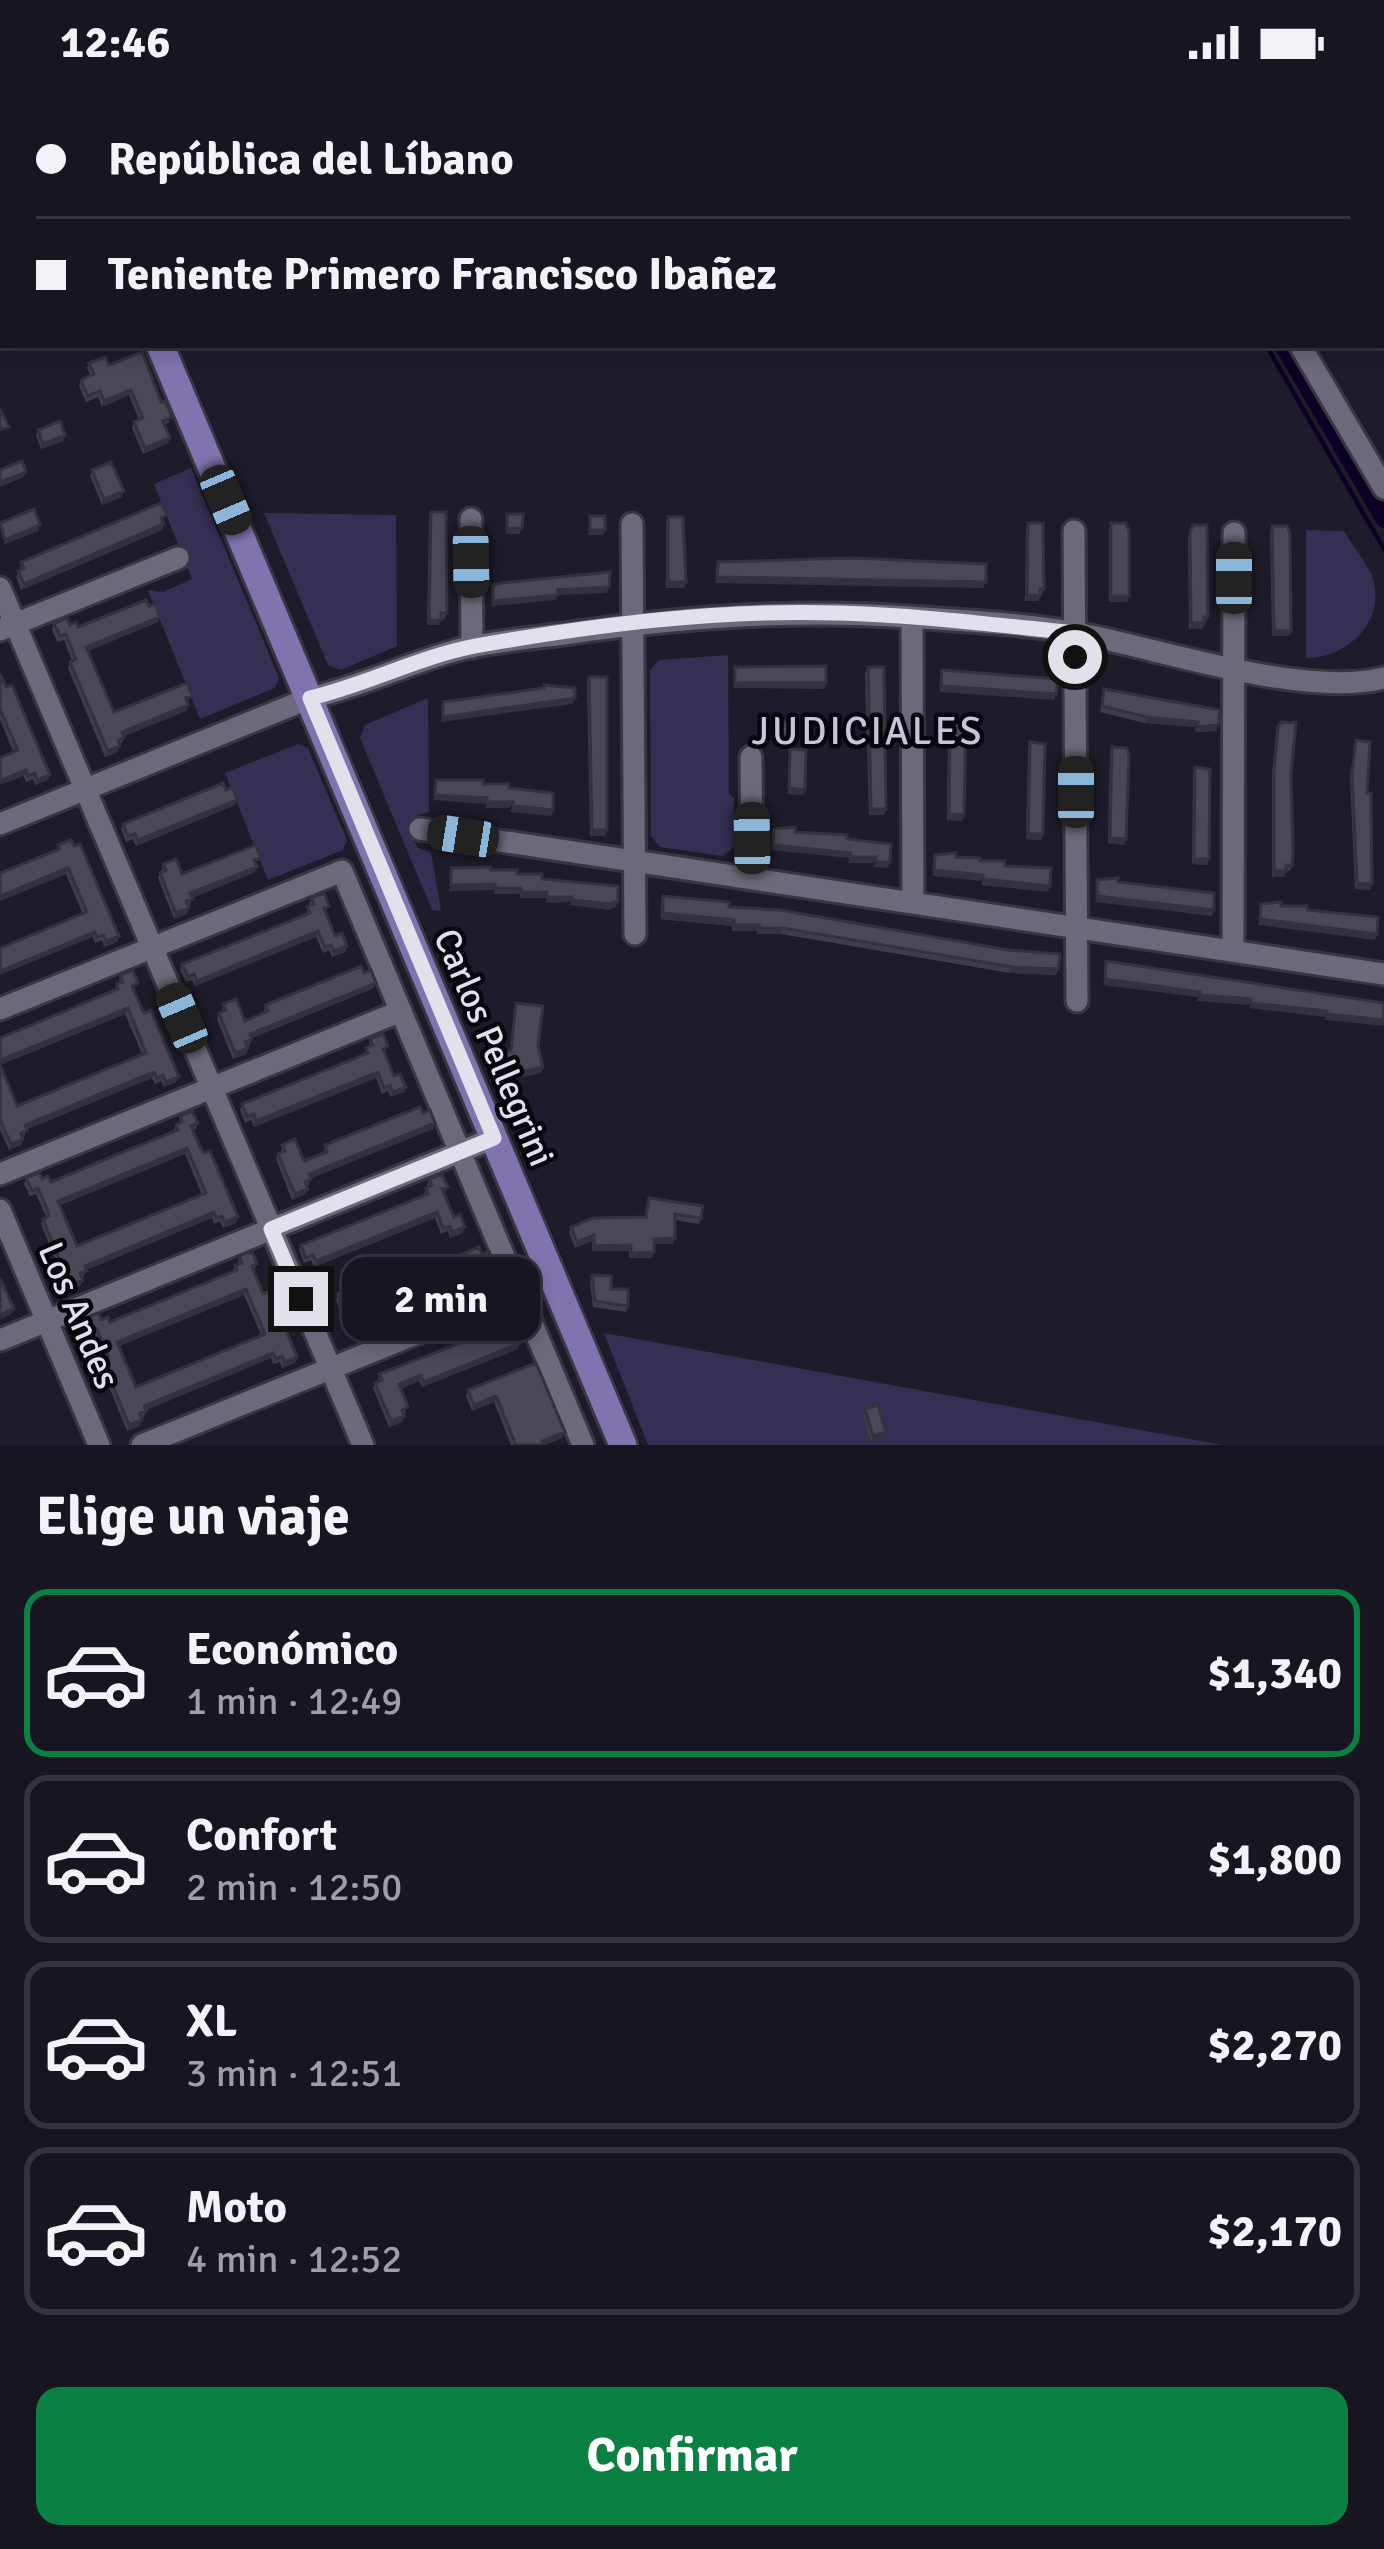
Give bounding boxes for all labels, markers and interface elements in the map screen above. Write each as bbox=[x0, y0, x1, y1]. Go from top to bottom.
text: 12:46 bbox=[60, 15, 170, 70]
text: República del Líbano bbox=[108, 132, 514, 187]
text: Teniente Primero Francisco Ibañez bbox=[108, 247, 777, 302]
car bbox=[195, 460, 257, 540]
car bbox=[452, 526, 490, 598]
car bbox=[1216, 542, 1252, 614]
route start bbox=[1048, 630, 1102, 684]
district label: JUDICIALES bbox=[752, 707, 984, 755]
car bbox=[1058, 756, 1094, 828]
car bbox=[733, 802, 771, 874]
car bbox=[425, 813, 501, 859]
street label: Carlos Pellegrini bbox=[423, 922, 564, 1173]
car bbox=[151, 978, 213, 1058]
street label: Los Andes bbox=[28, 1236, 130, 1396]
callout: 2 min bbox=[343, 1257, 541, 1341]
route end bbox=[274, 1272, 328, 1326]
text: 2 min bbox=[394, 1275, 488, 1323]
text: Elige un viaje bbox=[36, 1483, 350, 1550]
icon: car bbox=[42, 1619, 150, 1727]
text: Económico bbox=[186, 1622, 398, 1677]
text: $1,340 bbox=[1207, 1646, 1342, 1701]
text: 1 min · 12:49 bbox=[186, 1677, 402, 1725]
icon: car bbox=[42, 1805, 150, 1913]
text: Confort bbox=[186, 1808, 337, 1863]
text: $1,800 bbox=[1207, 1832, 1342, 1887]
text: 2 min · 12:50 bbox=[186, 1863, 402, 1911]
icon: car bbox=[42, 1991, 150, 2099]
text: XL bbox=[186, 1994, 237, 2049]
text: $2,270 bbox=[1207, 2018, 1342, 2073]
text: 3 min · 12:51 bbox=[186, 2049, 402, 2097]
icon: car bbox=[42, 2177, 150, 2285]
text: Moto bbox=[186, 2180, 287, 2235]
text: $2,170 bbox=[1207, 2204, 1342, 2259]
text: 4 min · 12:52 bbox=[186, 2235, 402, 2283]
button: Confirmar bbox=[36, 2387, 1348, 2525]

